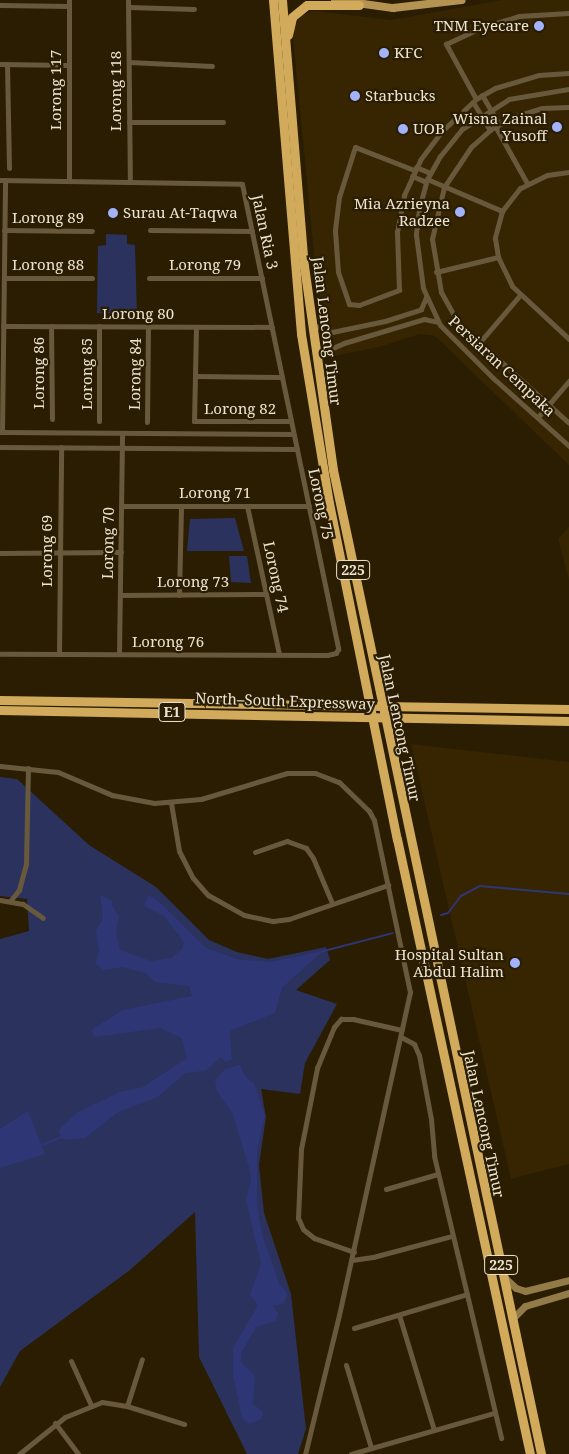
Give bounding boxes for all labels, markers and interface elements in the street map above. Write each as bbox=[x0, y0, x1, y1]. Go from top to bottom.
place label: TNM Eyecare bbox=[434, 17, 529, 35]
marker: TNM Eyecare bbox=[533, 20, 545, 32]
place label: KFC bbox=[394, 44, 423, 62]
marker: KFC bbox=[378, 47, 390, 59]
street label: Lorong 117 bbox=[47, 50, 65, 130]
street label: Lorong 118 bbox=[107, 51, 125, 131]
place label: Starbucks bbox=[365, 87, 436, 105]
marker: Starbucks bbox=[349, 90, 361, 102]
place label: Wisna Zainal Yusoff bbox=[453, 109, 547, 144]
place label: UOB bbox=[413, 120, 445, 138]
marker: Wisna Zainal Yusoff bbox=[551, 121, 563, 133]
marker: UOB bbox=[397, 123, 409, 135]
street label: Jalan Ria 3 bbox=[248, 193, 282, 271]
place label: Mia Azrieyna Radzee bbox=[354, 194, 450, 229]
place label: Surau At-Taqwa bbox=[123, 204, 238, 222]
marker: Mia Azrieyna Radzee bbox=[454, 206, 466, 218]
marker: Surau At-Taqwa bbox=[107, 207, 119, 219]
street label: Lorong 89 bbox=[12, 209, 84, 227]
street label: Jalan Lencong Timur bbox=[309, 255, 345, 407]
street label: Lorong 88 bbox=[12, 256, 84, 274]
street label: Lorong 79 bbox=[169, 256, 241, 274]
street label: Lorong 80 bbox=[102, 305, 174, 323]
street label: Persiaran Cempaka bbox=[445, 312, 559, 420]
street label: Lorong 86 bbox=[30, 337, 48, 409]
street label: Lorong 85 bbox=[78, 338, 96, 410]
street label: Lorong 84 bbox=[125, 338, 145, 410]
street label: Lorong 82 bbox=[204, 400, 276, 418]
street label: Lorong 75 bbox=[305, 467, 337, 541]
street label: Lorong 71 bbox=[179, 484, 251, 502]
street label: Lorong 70 bbox=[98, 507, 118, 579]
street label: Lorong 69 bbox=[38, 515, 56, 587]
street label: Lorong 74 bbox=[260, 540, 292, 614]
road number: 225 bbox=[336, 558, 370, 582]
street label: Lorong 73 bbox=[157, 573, 229, 591]
street label: Lorong 76 bbox=[132, 633, 204, 651]
street label: Jalan Lencong Timur bbox=[376, 653, 424, 803]
street label: North–South Expressway bbox=[195, 689, 375, 713]
road number: E1 bbox=[158, 700, 186, 724]
place label: Hospital Sultan Abdul Halim bbox=[395, 945, 504, 980]
marker: Hospital Sultan Abdul Halim bbox=[508, 956, 522, 970]
street label: Jalan Lencong Timur bbox=[460, 1049, 508, 1199]
road number: 225 bbox=[484, 1254, 518, 1276]

